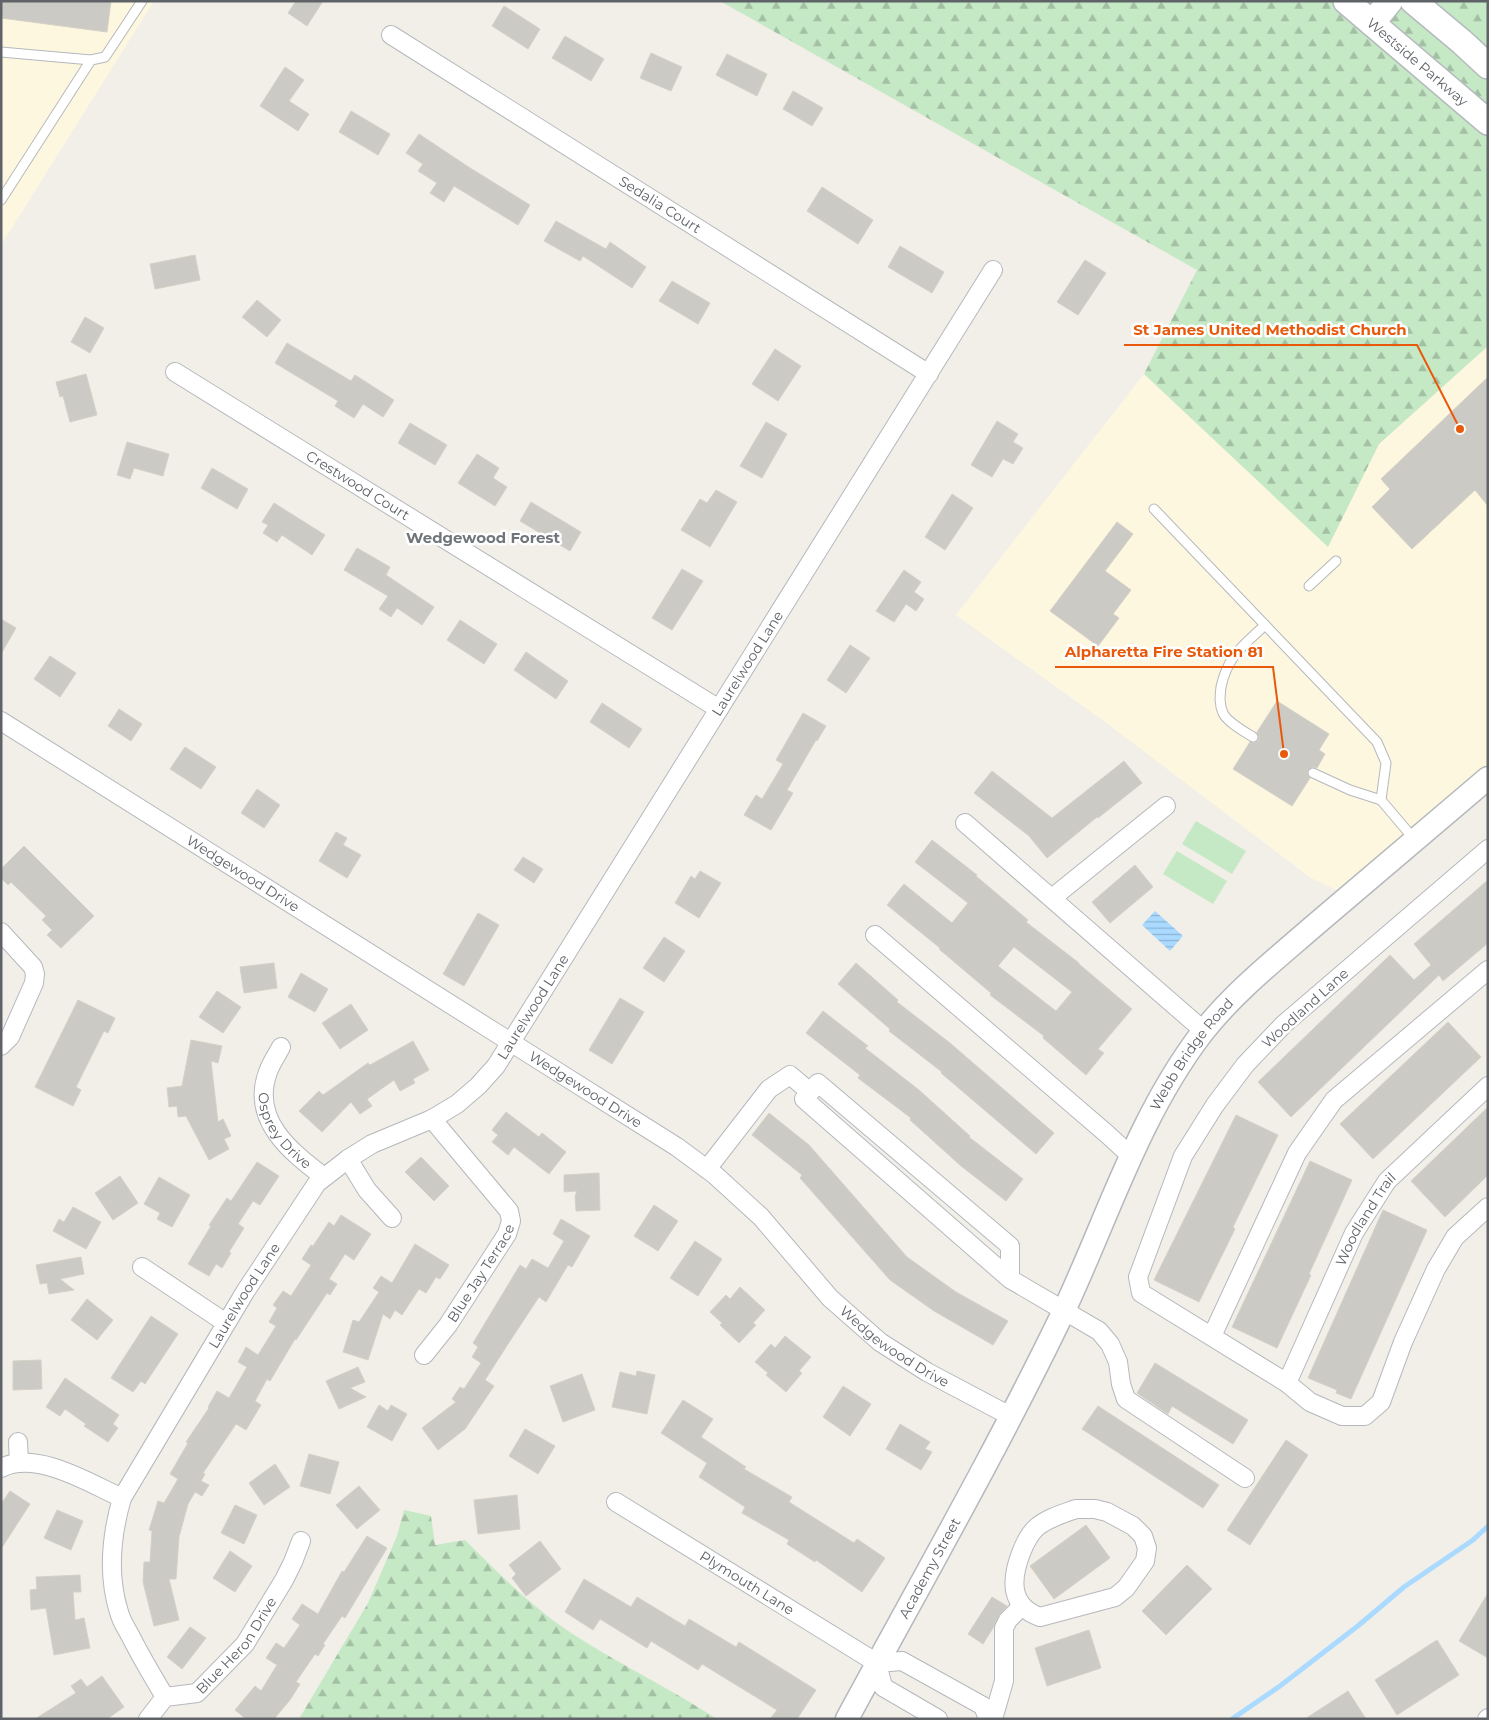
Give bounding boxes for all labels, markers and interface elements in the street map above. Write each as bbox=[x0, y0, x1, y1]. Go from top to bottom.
street label: Westside Parkway bbox=[1363, 14, 1472, 110]
street label: Sedalia Court bbox=[616, 172, 705, 237]
callout: St James United Methodist Church bbox=[1124, 315, 1417, 345]
text: St James United Methodist Church bbox=[1133, 320, 1407, 339]
street label: Crestwood Court bbox=[303, 446, 413, 524]
district label: Wedgewood Forest bbox=[406, 528, 560, 547]
street label: Laurelwood Lane bbox=[708, 607, 787, 719]
callout: Alpharetta Fire Station 81 bbox=[1055, 637, 1273, 667]
text: Alpharetta Fire Station 81 bbox=[1064, 642, 1263, 661]
street label: Wedgewood Drive bbox=[183, 831, 303, 916]
street label: Laurelwood Lane bbox=[493, 951, 573, 1063]
street label: Woodland Lane bbox=[1258, 964, 1352, 1052]
street label: Webb Bridge Road bbox=[1146, 994, 1237, 1113]
street label: Wedgewood Drive bbox=[526, 1047, 646, 1132]
street label: Osprey Drive bbox=[254, 1092, 315, 1173]
street label: Woodland Trail bbox=[1332, 1168, 1400, 1269]
street label: Blue Jay Terrace bbox=[443, 1222, 518, 1326]
street label: Laurelwood Lane bbox=[205, 1239, 284, 1352]
street label: Wedgewood Drive bbox=[836, 1302, 952, 1391]
street label: Academy Street bbox=[895, 1514, 965, 1622]
street label: Plymouth Lane bbox=[697, 1547, 798, 1619]
street label: Blue Heron Drive bbox=[192, 1594, 280, 1698]

